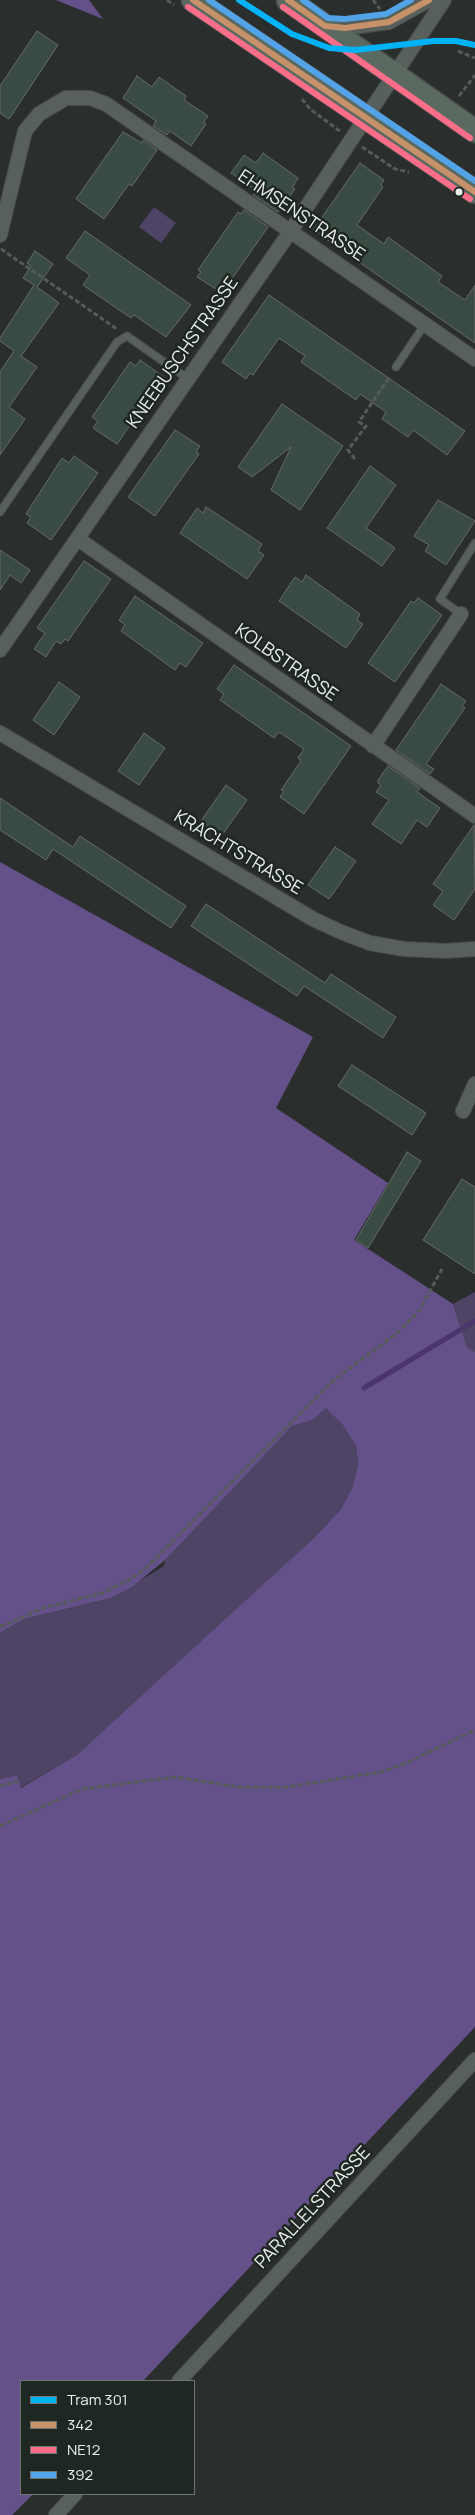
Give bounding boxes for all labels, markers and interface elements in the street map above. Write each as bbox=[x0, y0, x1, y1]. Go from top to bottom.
street label: EHMSENSTRASSE bbox=[233, 166, 369, 266]
unlabelled marker bbox=[454, 187, 464, 197]
street label: KNEEBUSCHSTRASSE bbox=[123, 273, 243, 433]
street label: KOLBSTRASSE bbox=[231, 620, 341, 706]
street label: KRACHTSTRASSE bbox=[170, 806, 306, 900]
street label: PARALLELSTRASSE bbox=[251, 2143, 375, 2273]
legend bbox=[20, 2380, 195, 2495]
text: Tram 301 bbox=[67, 2389, 128, 2410]
text: 342 bbox=[67, 2414, 93, 2435]
text: NE12 bbox=[67, 2439, 100, 2460]
text: 392 bbox=[67, 2464, 93, 2485]

